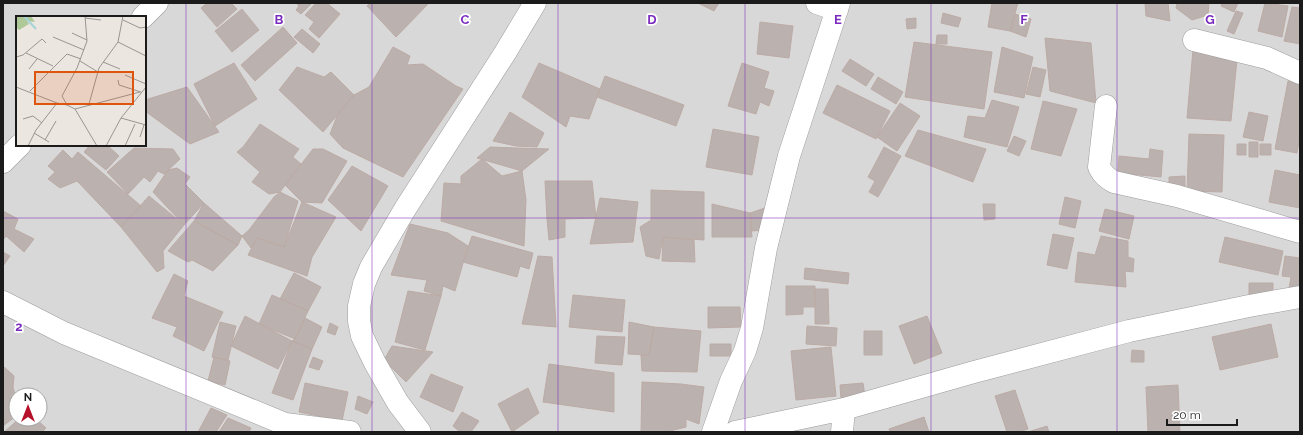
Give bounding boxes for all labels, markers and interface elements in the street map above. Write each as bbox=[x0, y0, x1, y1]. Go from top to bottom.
text: B bbox=[275, 12, 284, 27]
text: C bbox=[461, 12, 470, 27]
text: D bbox=[647, 12, 657, 27]
text: E bbox=[834, 12, 842, 27]
text: F bbox=[1020, 12, 1028, 27]
text: G bbox=[1205, 12, 1215, 27]
inset map bbox=[16, 16, 146, 146]
text: 2 bbox=[15, 319, 23, 334]
north arrow bbox=[8, 387, 48, 427]
text: N bbox=[24, 391, 32, 404]
scale bar bbox=[1167, 401, 1237, 427]
text: 20 m bbox=[1173, 408, 1201, 422]

